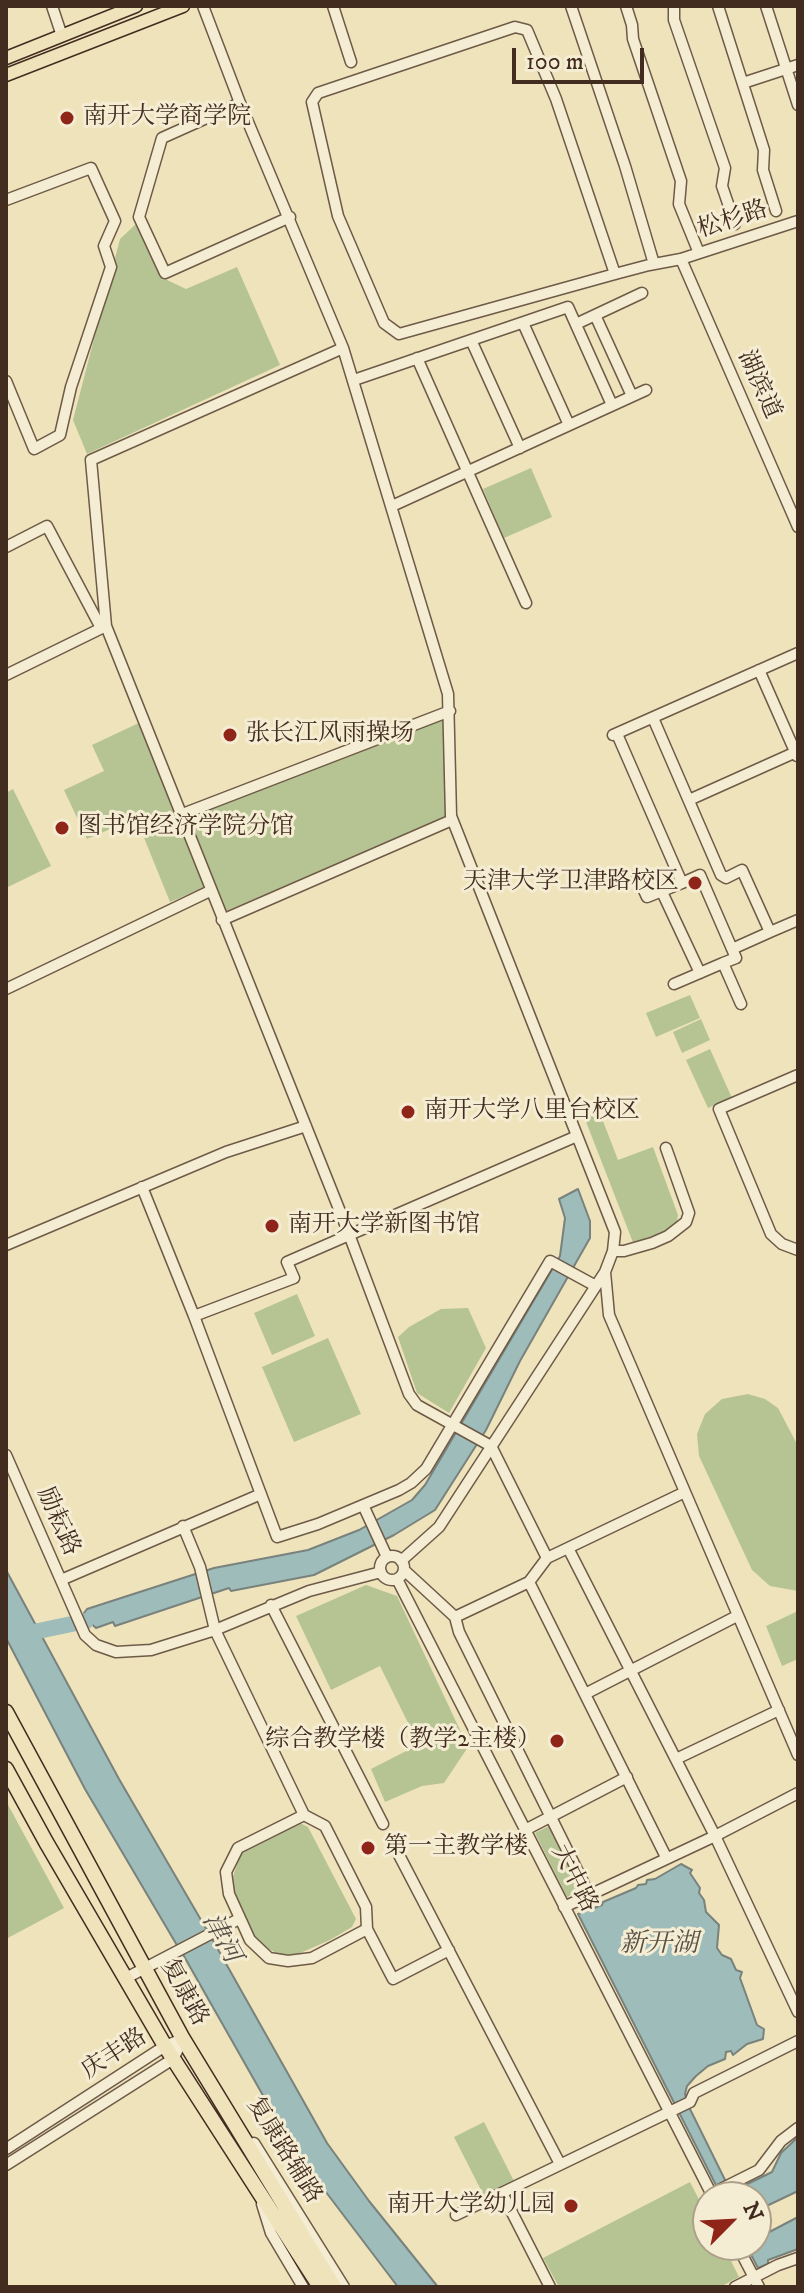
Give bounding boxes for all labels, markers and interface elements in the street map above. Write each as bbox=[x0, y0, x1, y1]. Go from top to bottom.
scale bar bbox=[516, 32, 648, 82]
text: 100 m bbox=[526, 47, 584, 77]
place label: 南开大学商学院 bbox=[83, 104, 251, 132]
marker: 南开大学商学院 bbox=[58, 109, 76, 127]
street label: 松杉路 bbox=[694, 196, 772, 246]
street label: 湖滨道 bbox=[730, 346, 786, 424]
place label: 张长江风雨操场 bbox=[246, 721, 414, 749]
marker: 张长江风雨操场 bbox=[221, 726, 239, 744]
place label: 图书馆经济学院分馆 bbox=[78, 814, 294, 842]
marker: 图书馆经济学院分馆 bbox=[53, 819, 71, 837]
place label: 天津大学卫津路校区 bbox=[463, 869, 679, 897]
marker: 天津大学卫津路校区 bbox=[686, 874, 704, 892]
place label: 南开大学八里台校区 bbox=[424, 1098, 640, 1126]
marker: 南开大学八里台校区 bbox=[399, 1103, 417, 1121]
place label: 南开大学新图书馆 bbox=[288, 1212, 480, 1240]
marker: 南开大学新图书馆 bbox=[263, 1217, 281, 1235]
street label: 励耘路 bbox=[29, 1483, 85, 1561]
place label: 综合教学楼（教学2主楼） bbox=[265, 1727, 541, 1755]
marker: 综合教学楼（教学2主楼） bbox=[548, 1732, 566, 1750]
place label: 第一主教学楼 bbox=[384, 1834, 528, 1862]
marker: 第一主教学楼 bbox=[359, 1839, 377, 1857]
street label: 大中路 bbox=[544, 1840, 602, 1918]
water label: 津河 bbox=[194, 1909, 246, 1969]
water label: 新开湖 bbox=[620, 1930, 698, 1962]
street label: 复康路 bbox=[153, 1955, 213, 2031]
street label: 庆丰路 bbox=[77, 2023, 153, 2087]
street label: 复康路辅路 bbox=[239, 2092, 327, 2210]
north arrow bbox=[692, 2181, 772, 2261]
place label: 南开大学幼儿园 bbox=[387, 2192, 555, 2220]
marker: 南开大学幼儿园 bbox=[562, 2197, 580, 2215]
text: N bbox=[737, 2198, 769, 2226]

